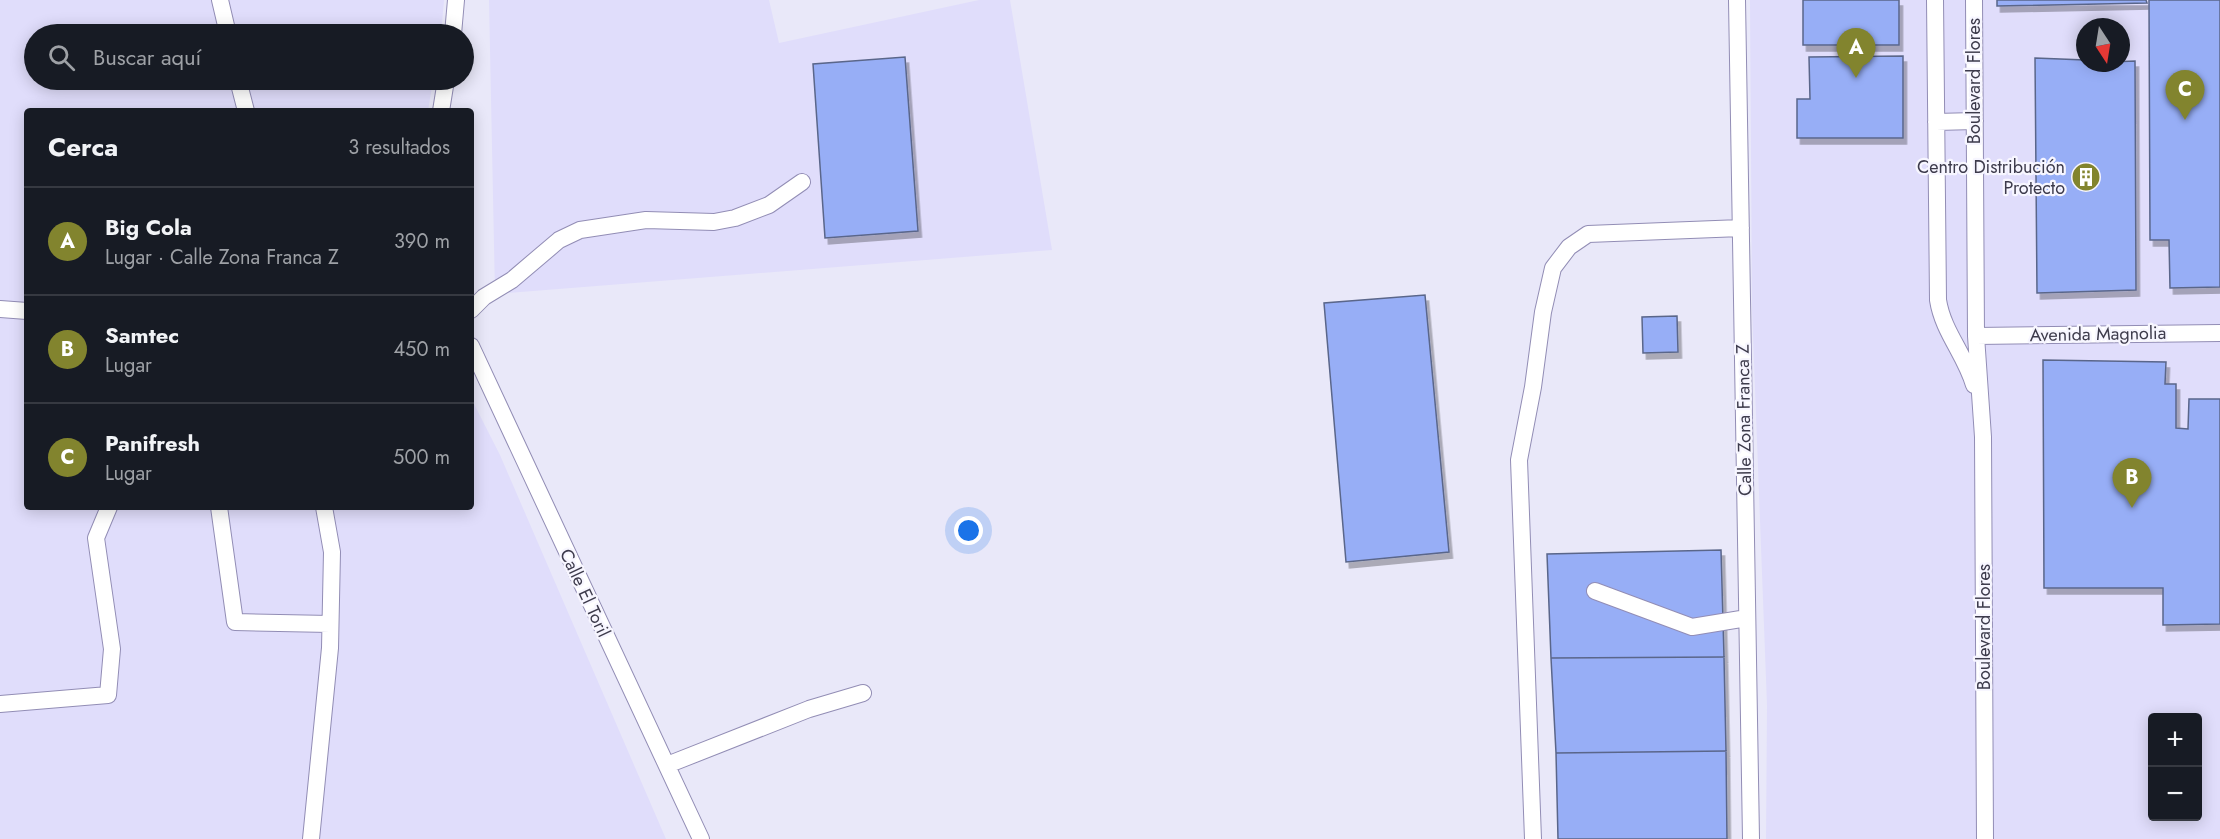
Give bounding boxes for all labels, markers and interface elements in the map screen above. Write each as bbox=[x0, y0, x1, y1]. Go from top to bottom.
street label: Boulevard Flores bbox=[1961, 18, 1987, 144]
north arrow bbox=[2076, 18, 2130, 72]
search box bbox=[24, 24, 474, 90]
pin: A bbox=[1836, 28, 1876, 78]
icon: search bbox=[45, 41, 78, 74]
text: Buscar aquí bbox=[93, 41, 201, 73]
pin: C bbox=[2166, 70, 2204, 120]
text: Cerca bbox=[48, 128, 118, 166]
text: 3 resultados bbox=[348, 133, 450, 162]
place label: Centro Distribución Protecto bbox=[1917, 154, 2065, 201]
building icon: Centro Distribución Protecto bbox=[2070, 161, 2102, 193]
text: Big Cola bbox=[105, 211, 192, 243]
text: A bbox=[60, 227, 75, 256]
text: 390 m bbox=[394, 227, 450, 256]
text: Lugar · Calle Zona Franca Z bbox=[105, 243, 339, 272]
text: Samtec bbox=[105, 319, 179, 351]
street label: Avenida Magnolia bbox=[2029, 320, 2167, 348]
text: B bbox=[61, 335, 74, 364]
text: 450 m bbox=[393, 335, 450, 364]
street label: Calle Zona Franca Z bbox=[1730, 344, 1758, 496]
text: Lugar bbox=[105, 351, 152, 380]
text: Panifresh bbox=[105, 427, 200, 459]
text: C bbox=[60, 443, 75, 472]
text: 500 m bbox=[393, 443, 450, 472]
pin: B bbox=[2112, 458, 2152, 508]
text: Lugar bbox=[105, 459, 152, 488]
your location bbox=[954, 516, 983, 545]
street label: Calle El Toril bbox=[553, 545, 617, 641]
street label: Boulevard Flores bbox=[1971, 564, 1997, 690]
map controls bbox=[2148, 713, 2202, 821]
button: + bbox=[2148, 713, 2202, 767]
button: − bbox=[2148, 767, 2202, 821]

